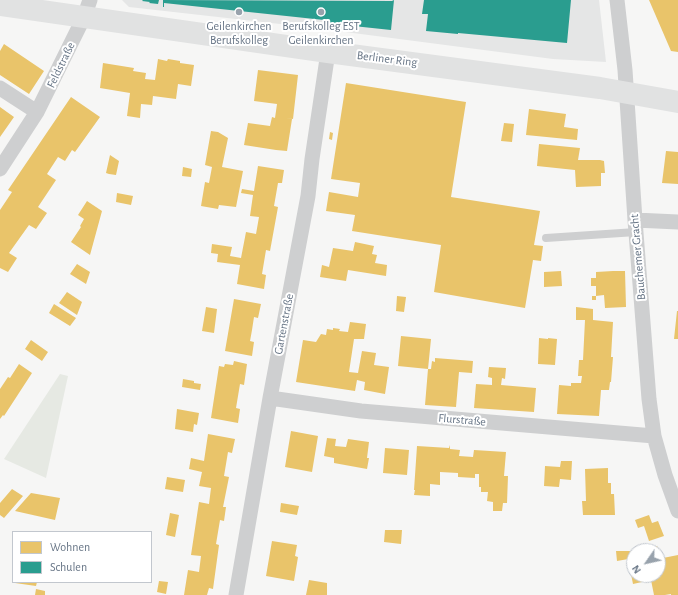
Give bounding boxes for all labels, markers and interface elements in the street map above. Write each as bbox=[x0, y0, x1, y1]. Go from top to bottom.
marker: Geilenkirchen Berufskolleg bbox=[234, 7, 244, 17]
marker: Berufskolleg EST Geilenkirchen bbox=[316, 7, 326, 17]
place label: Geilenkirchen Berufskolleg bbox=[207, 19, 271, 47]
place label: Berufskolleg EST Geilenkirchen bbox=[282, 19, 360, 47]
street label: Feldstraße bbox=[44, 40, 78, 90]
street label: Berliner Ring bbox=[356, 48, 418, 70]
street label: Bauchemer Gracht bbox=[627, 213, 649, 301]
street label: Gartenstraße bbox=[271, 292, 297, 356]
street label: Flurstraße bbox=[438, 411, 486, 429]
legend bbox=[12, 531, 152, 583]
text: Wohnen bbox=[50, 541, 90, 553]
north arrow bbox=[626, 543, 666, 583]
text: Schulen bbox=[50, 561, 87, 573]
text: N bbox=[630, 563, 643, 576]

